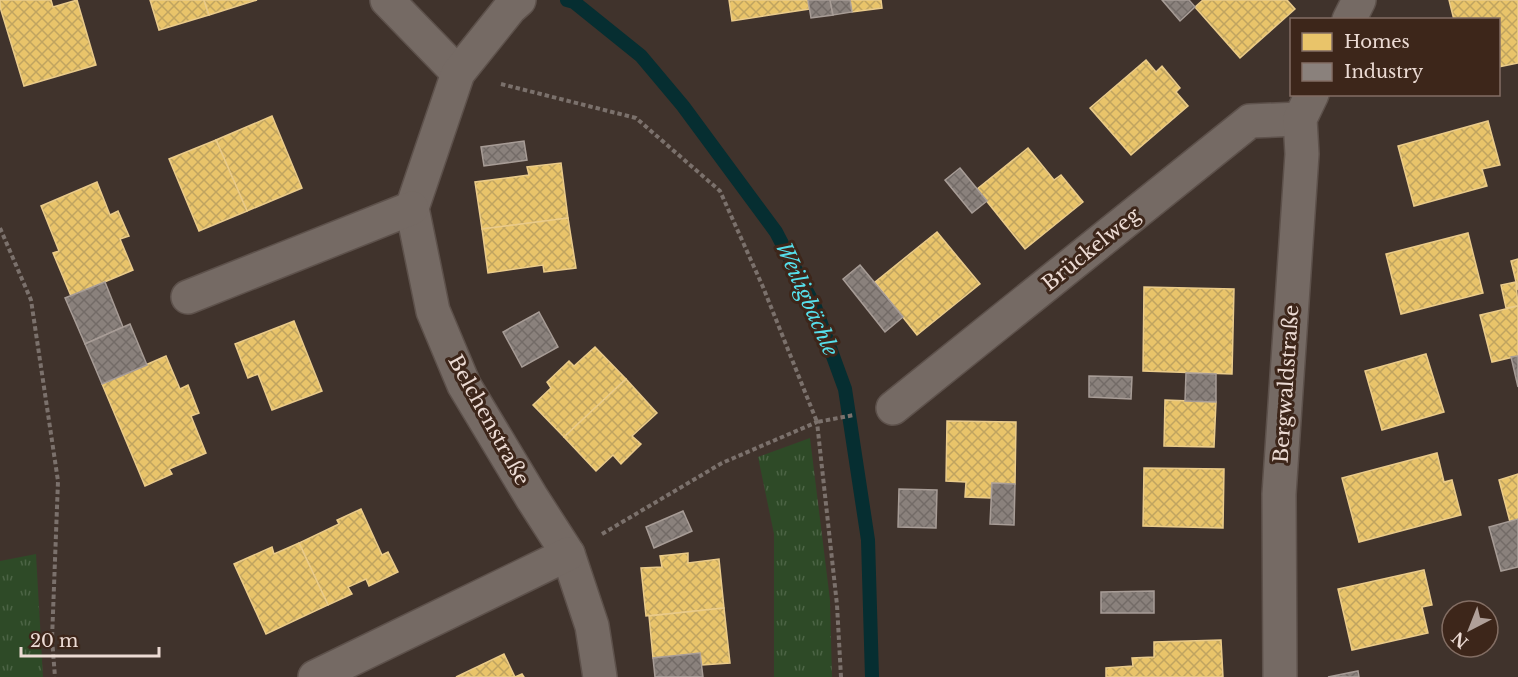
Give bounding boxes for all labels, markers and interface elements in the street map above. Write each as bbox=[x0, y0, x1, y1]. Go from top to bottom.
legend bbox=[1290, 18, 1500, 96]
text: Homes bbox=[1344, 31, 1410, 53]
text: Industry bbox=[1344, 61, 1424, 83]
street label: Brückelweg bbox=[1037, 202, 1145, 296]
water label: Weiligbächle bbox=[770, 238, 844, 361]
street label: Bergwaldstraße bbox=[1268, 304, 1304, 464]
street label: Belchenstraße bbox=[443, 351, 535, 489]
north arrow bbox=[1440, 599, 1500, 659]
scale bar bbox=[21, 620, 159, 658]
text: N bbox=[1448, 628, 1472, 653]
text: 20 m bbox=[30, 630, 78, 652]

